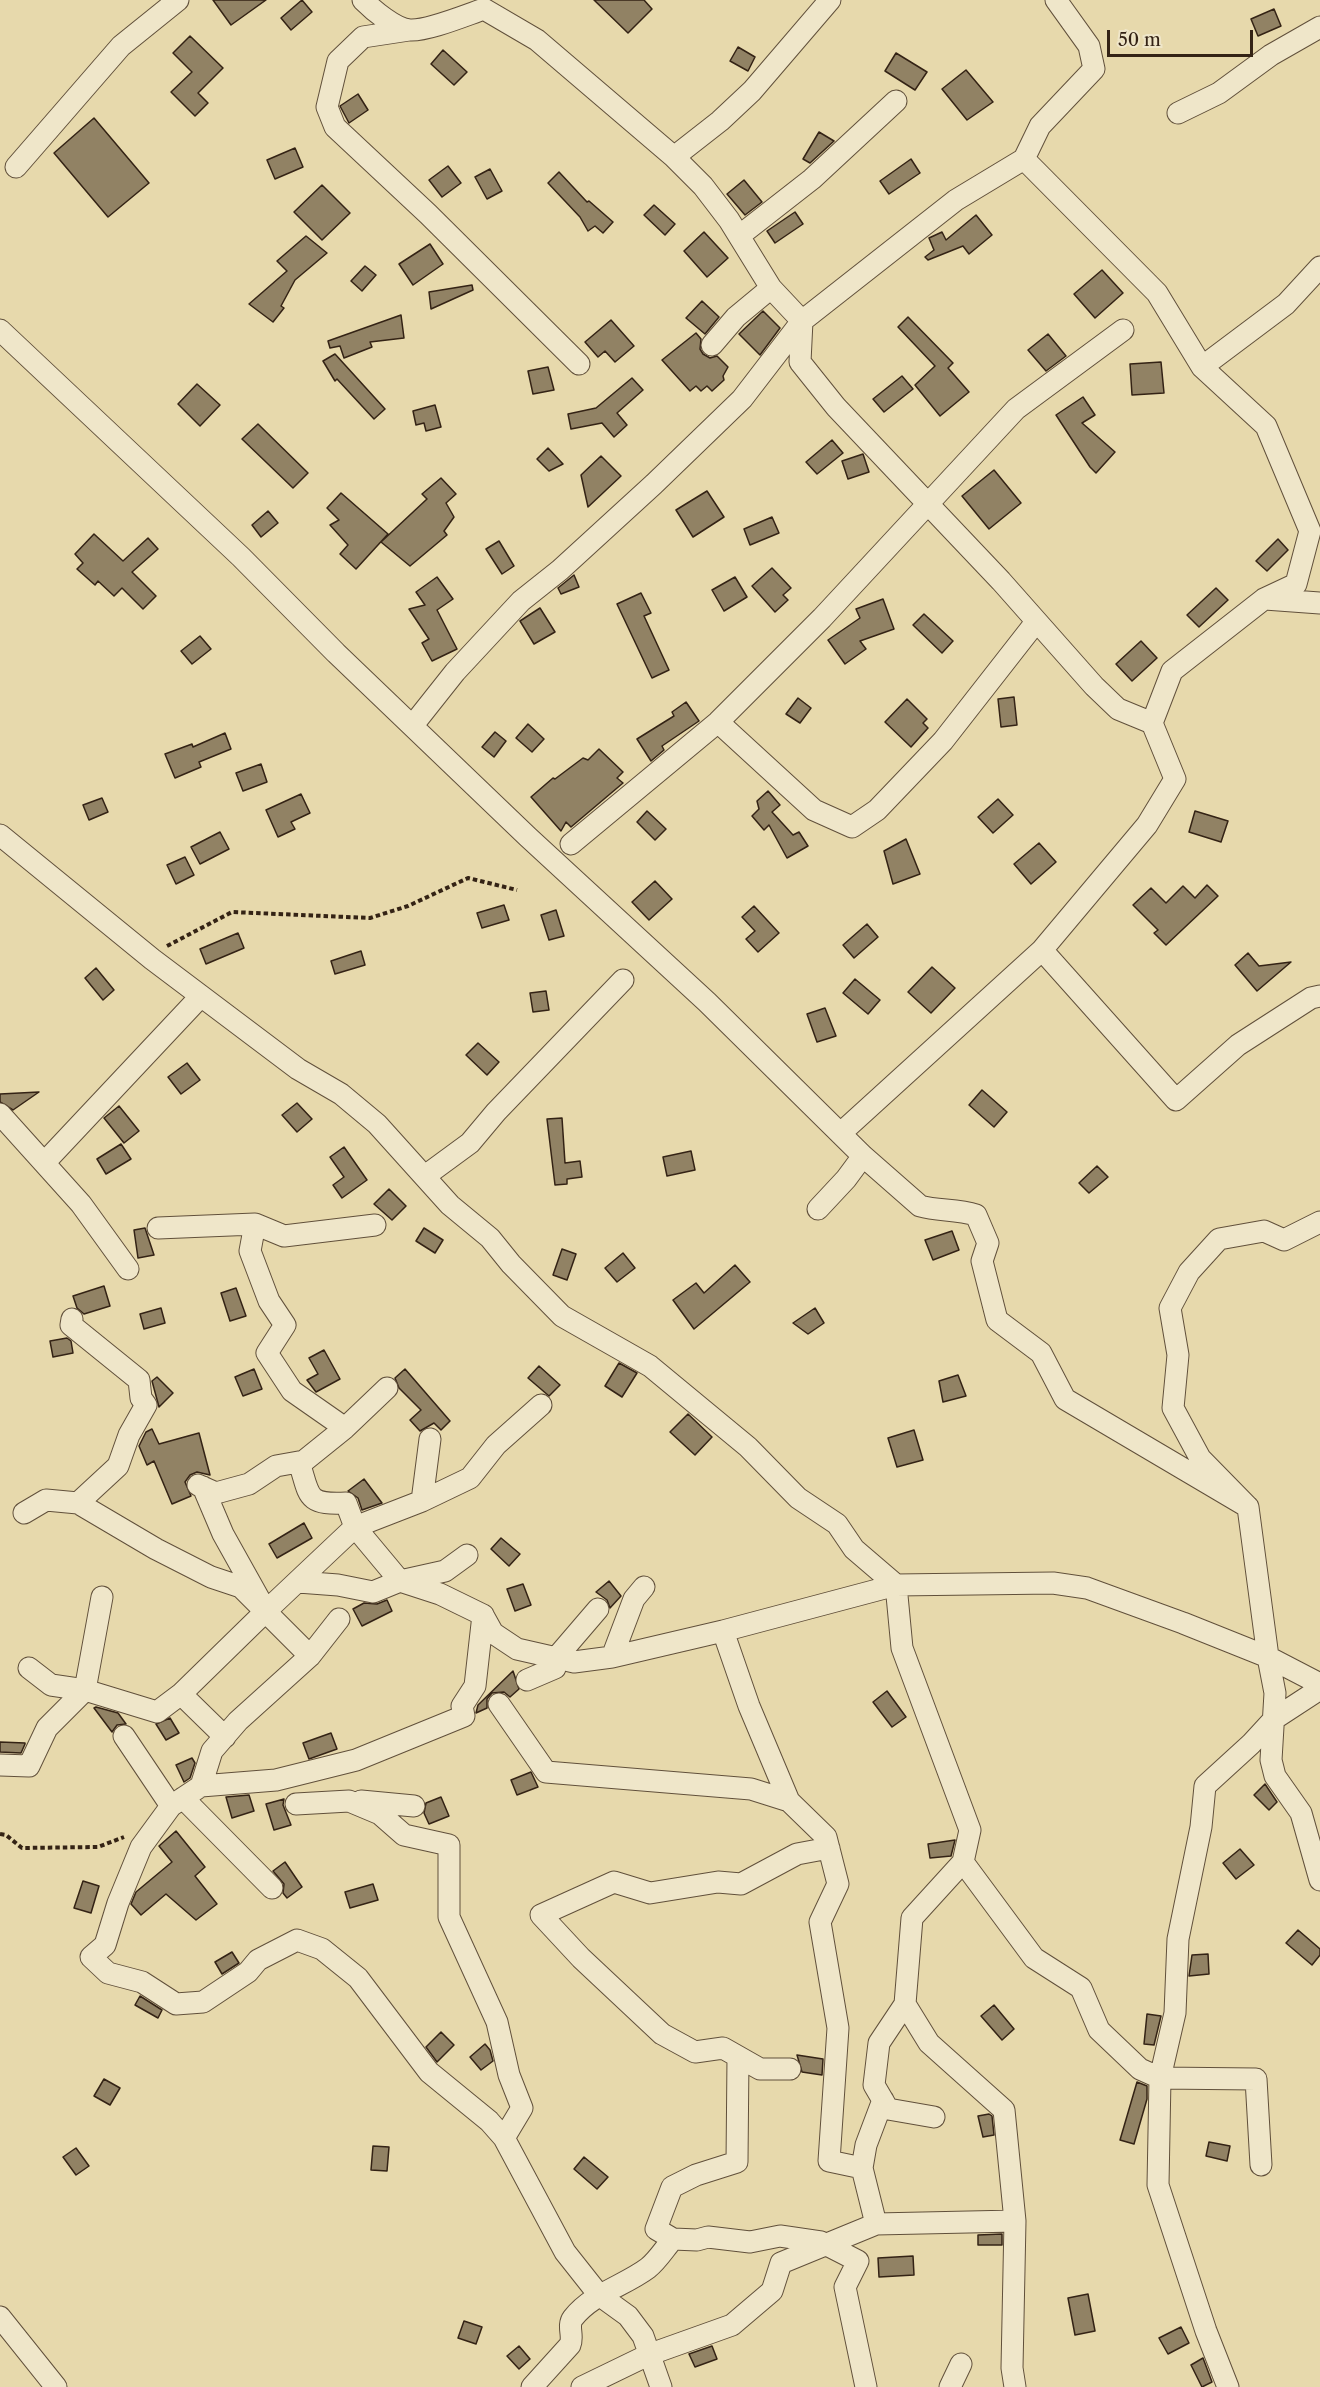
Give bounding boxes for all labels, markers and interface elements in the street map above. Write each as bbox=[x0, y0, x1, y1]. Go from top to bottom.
scale bar bbox=[1110, 18, 1256, 56]
text: 50 m bbox=[1118, 29, 1161, 51]

